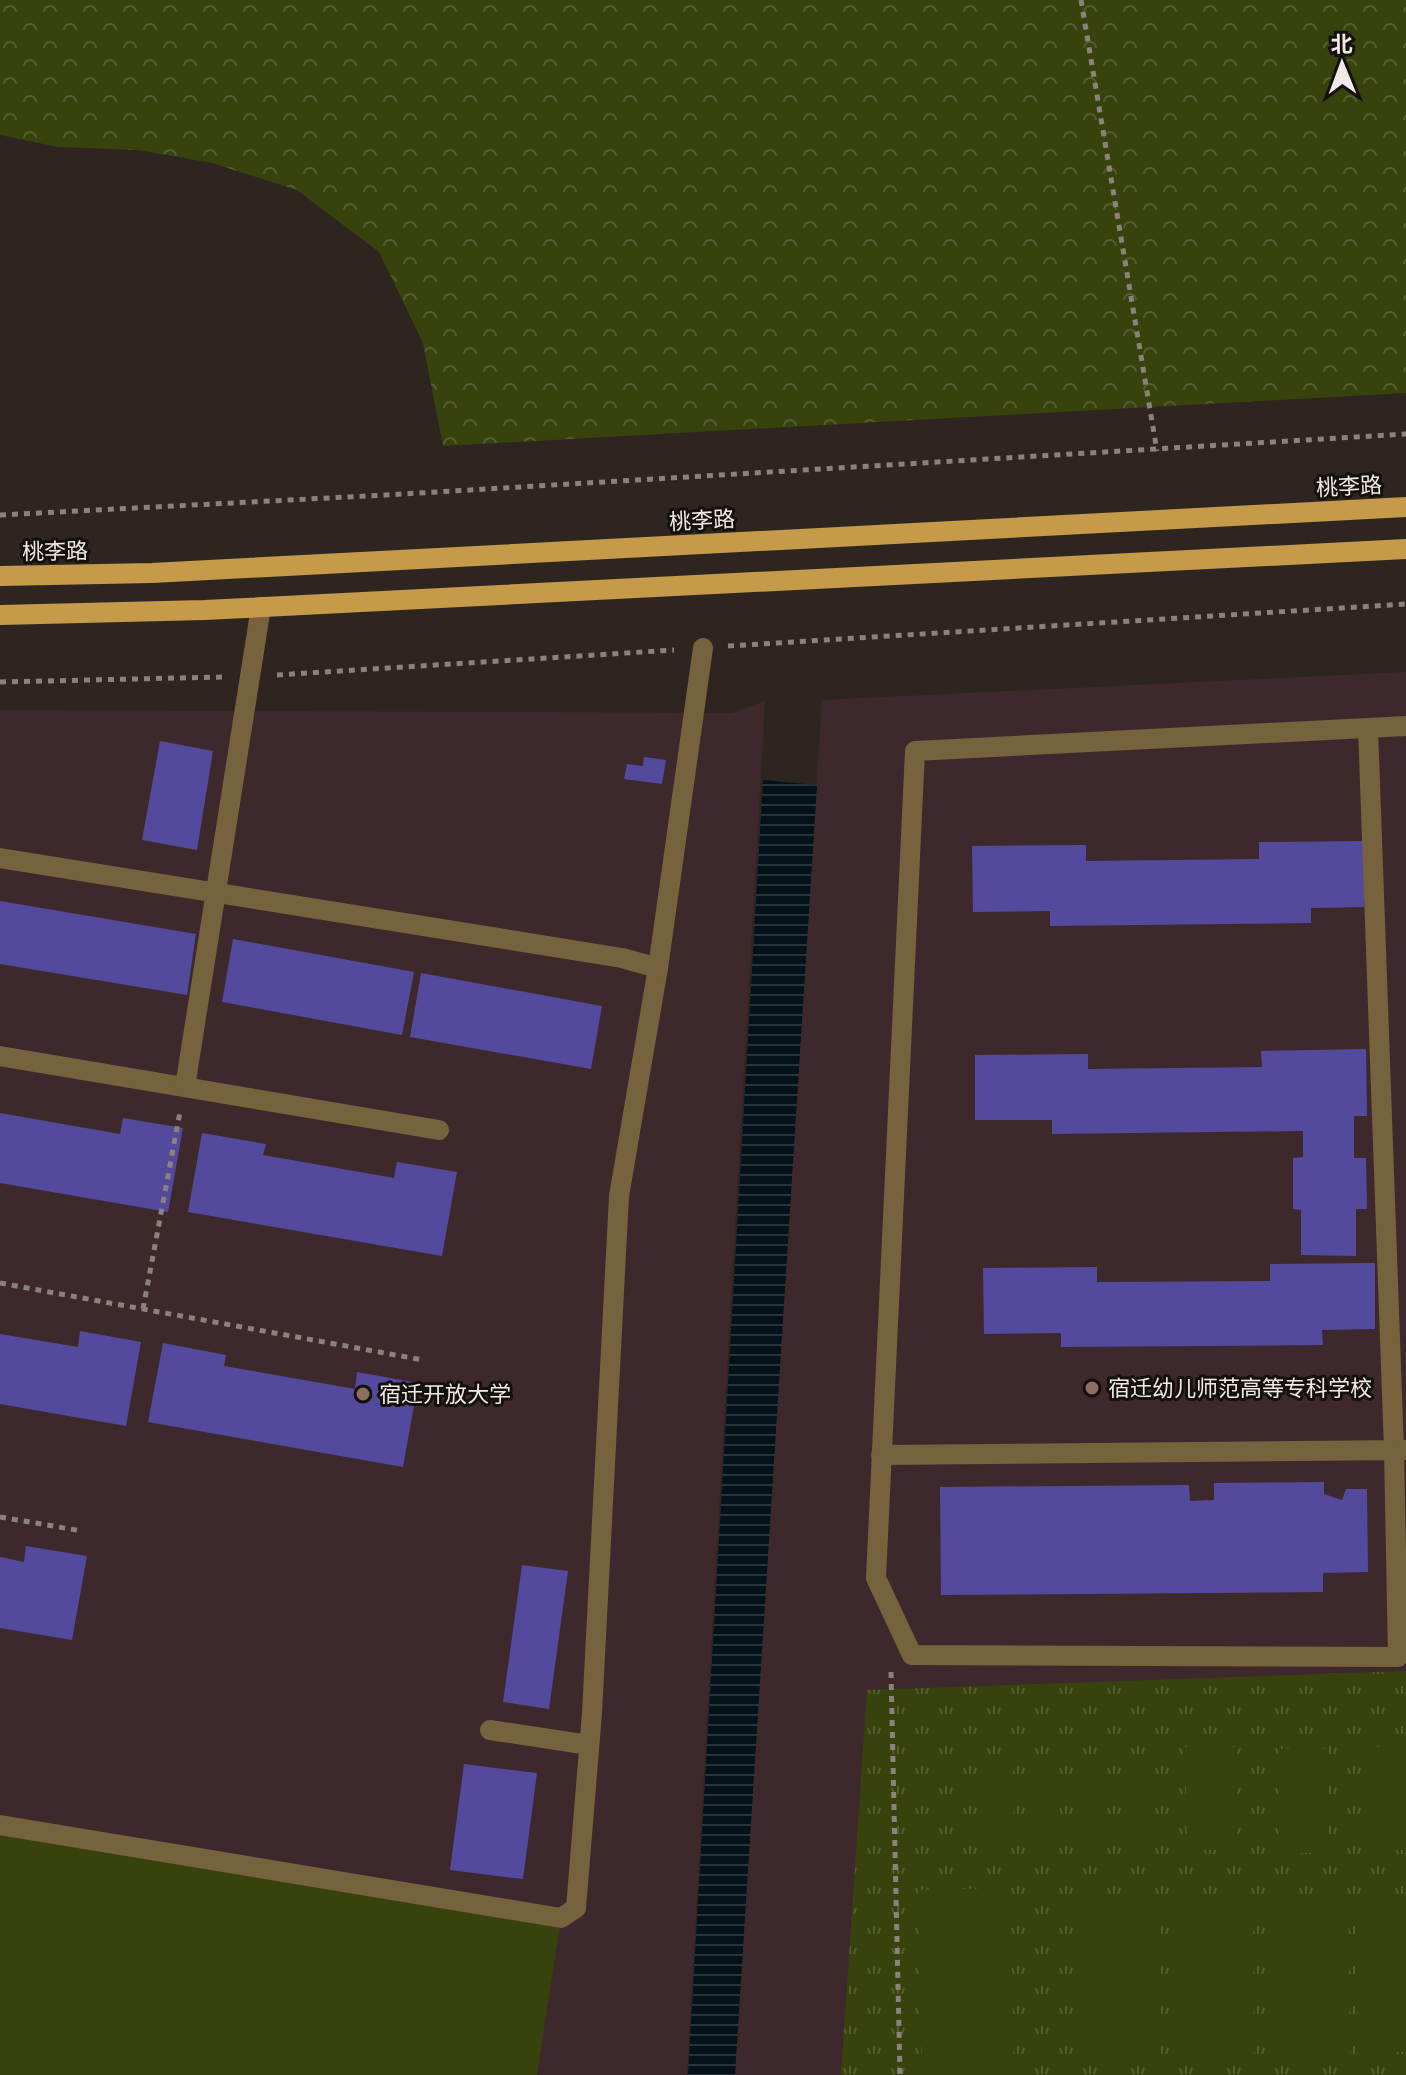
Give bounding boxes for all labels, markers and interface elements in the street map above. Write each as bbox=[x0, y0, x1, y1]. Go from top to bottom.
north arrow bbox=[1302, 24, 1382, 104]
text: 北 bbox=[1330, 28, 1353, 58]
street label: 桃李路 bbox=[1315, 468, 1383, 502]
street label: 桃李路 bbox=[668, 502, 736, 536]
street label: 桃李路 bbox=[22, 534, 88, 566]
place label: 宿迁幼儿师范高等专科学校 bbox=[1108, 1372, 1372, 1402]
place label: 宿迁开放大学 bbox=[379, 1378, 511, 1408]
marker: 宿迁幼儿师范高等专科学校 bbox=[1083, 1379, 1101, 1397]
marker: 宿迁开放大学 bbox=[354, 1385, 372, 1403]

